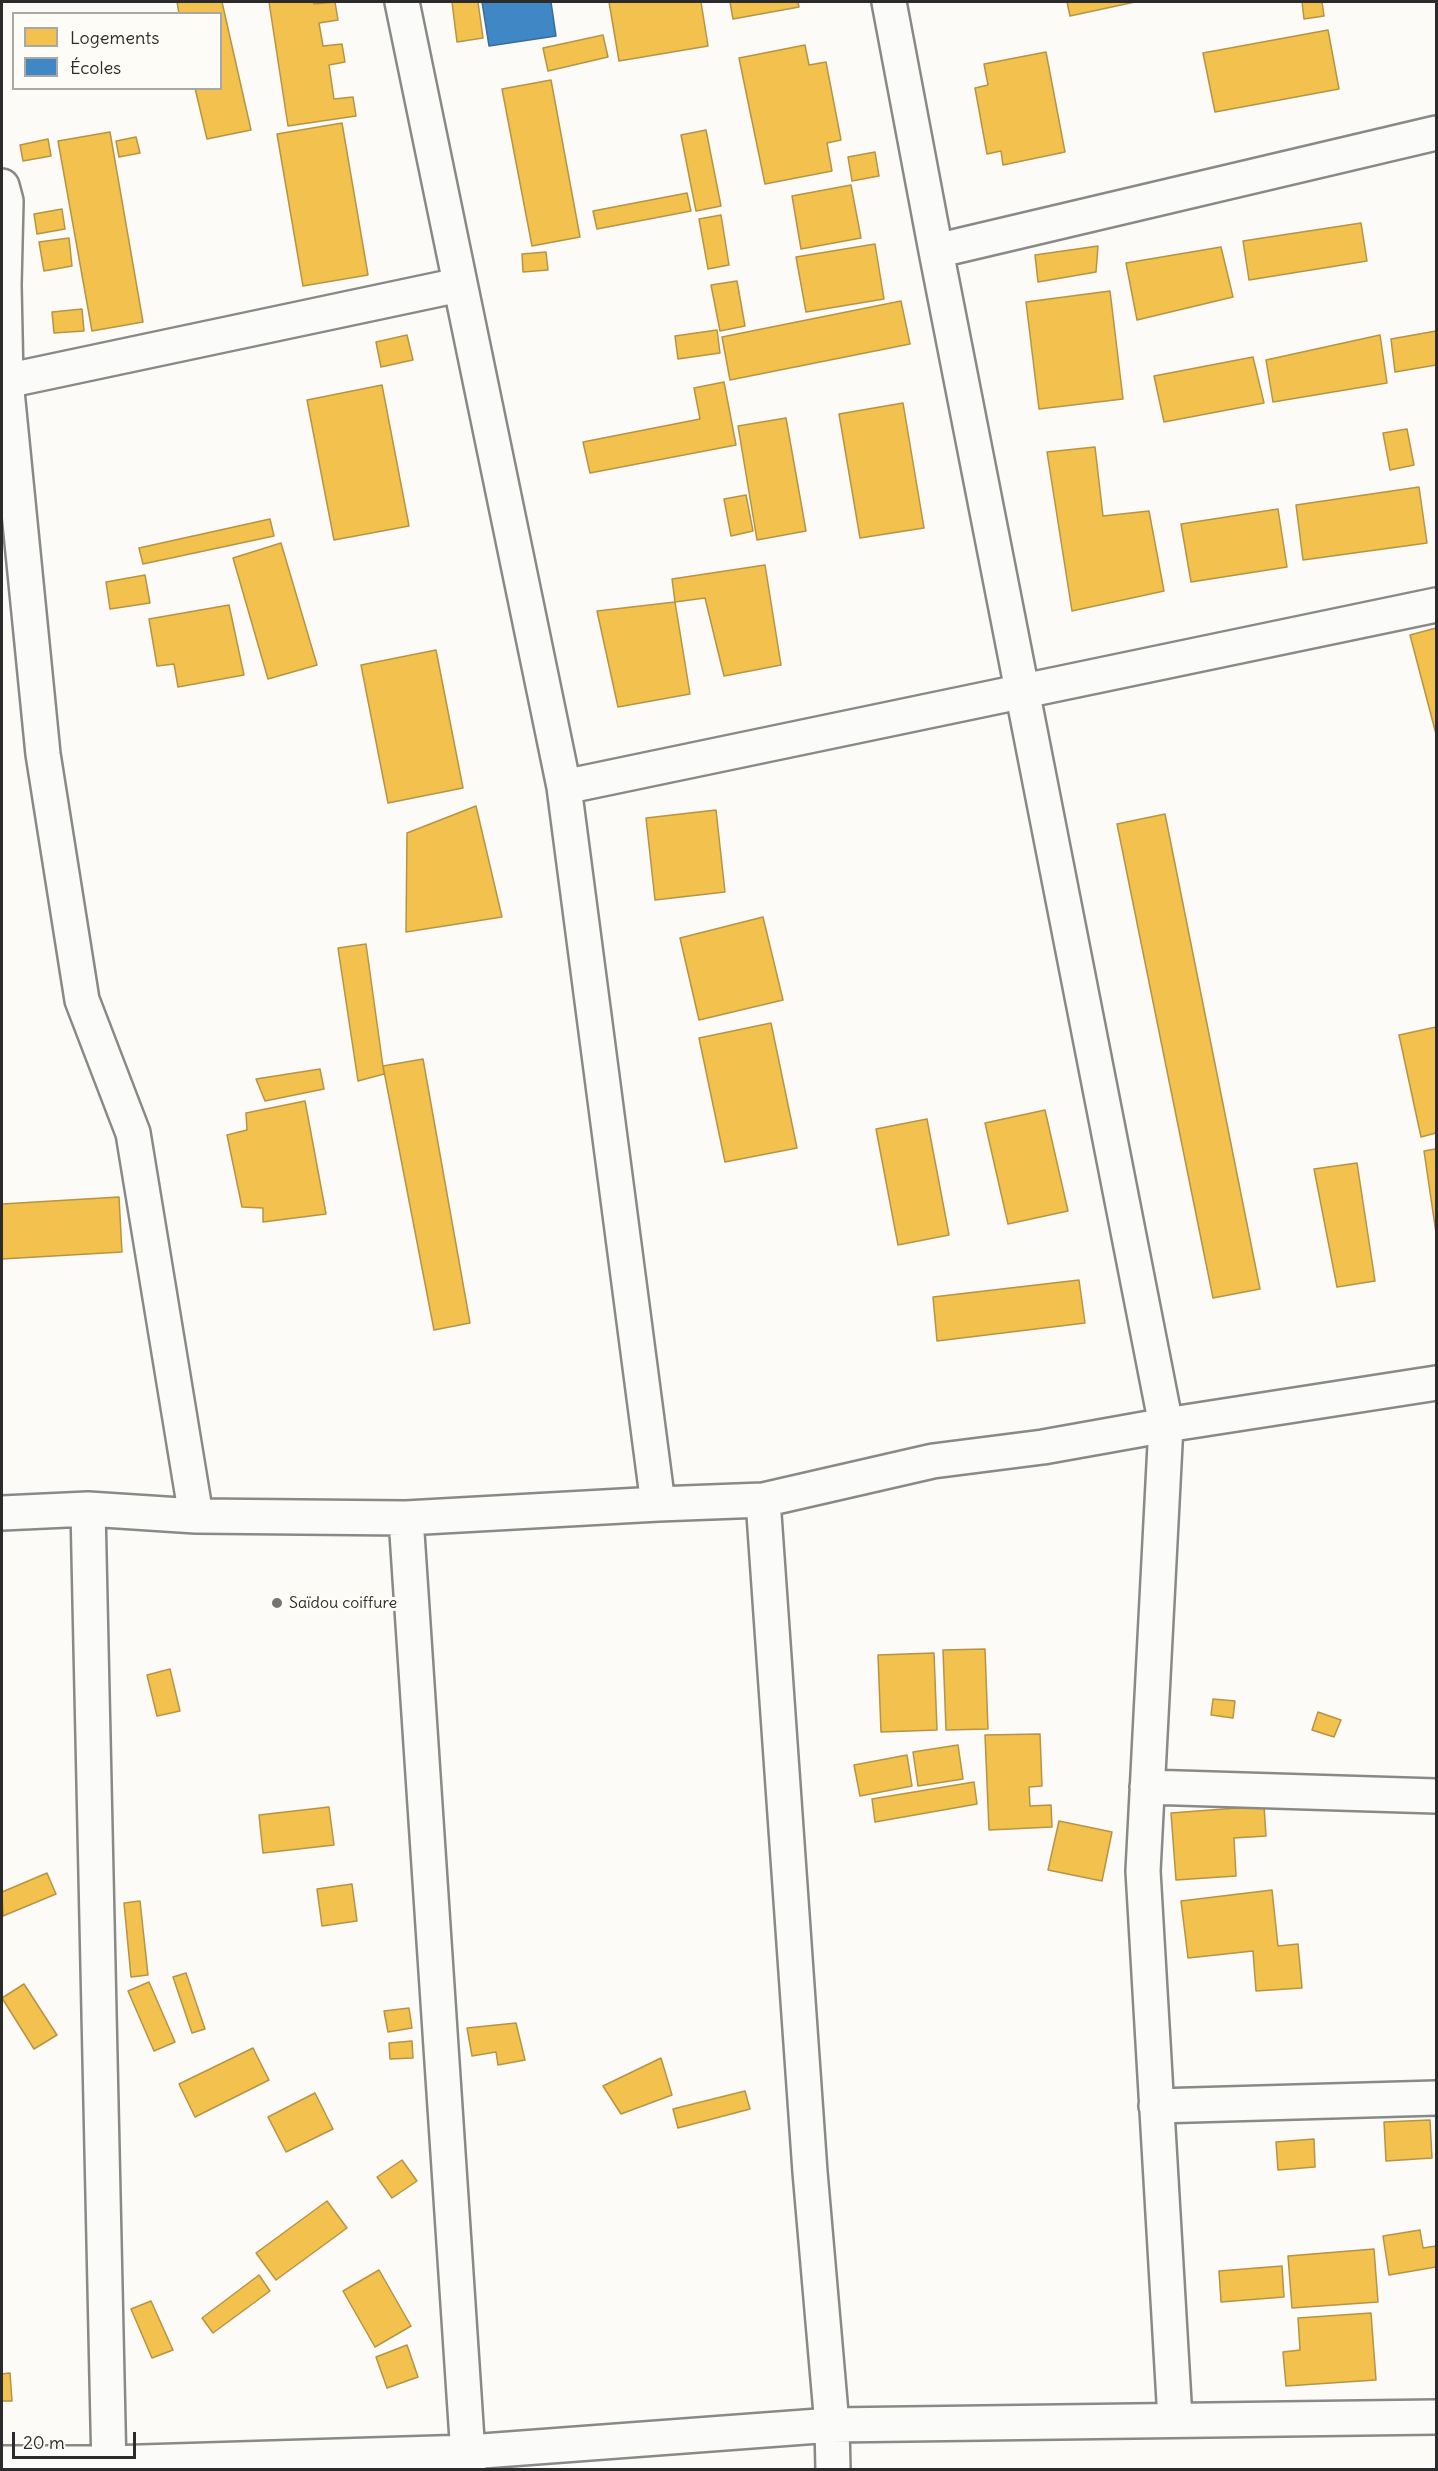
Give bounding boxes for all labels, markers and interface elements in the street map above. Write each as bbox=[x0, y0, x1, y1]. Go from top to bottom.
legend bbox=[12, 12, 222, 90]
text: Logements bbox=[70, 26, 159, 49]
text: Écoles bbox=[70, 56, 121, 79]
place label: Saïdou coiffure bbox=[289, 1593, 397, 1613]
marker: Saïdou coiffure bbox=[270, 1596, 284, 1610]
scale bar bbox=[15, 2420, 140, 2458]
text: 20 m bbox=[23, 2431, 65, 2454]

